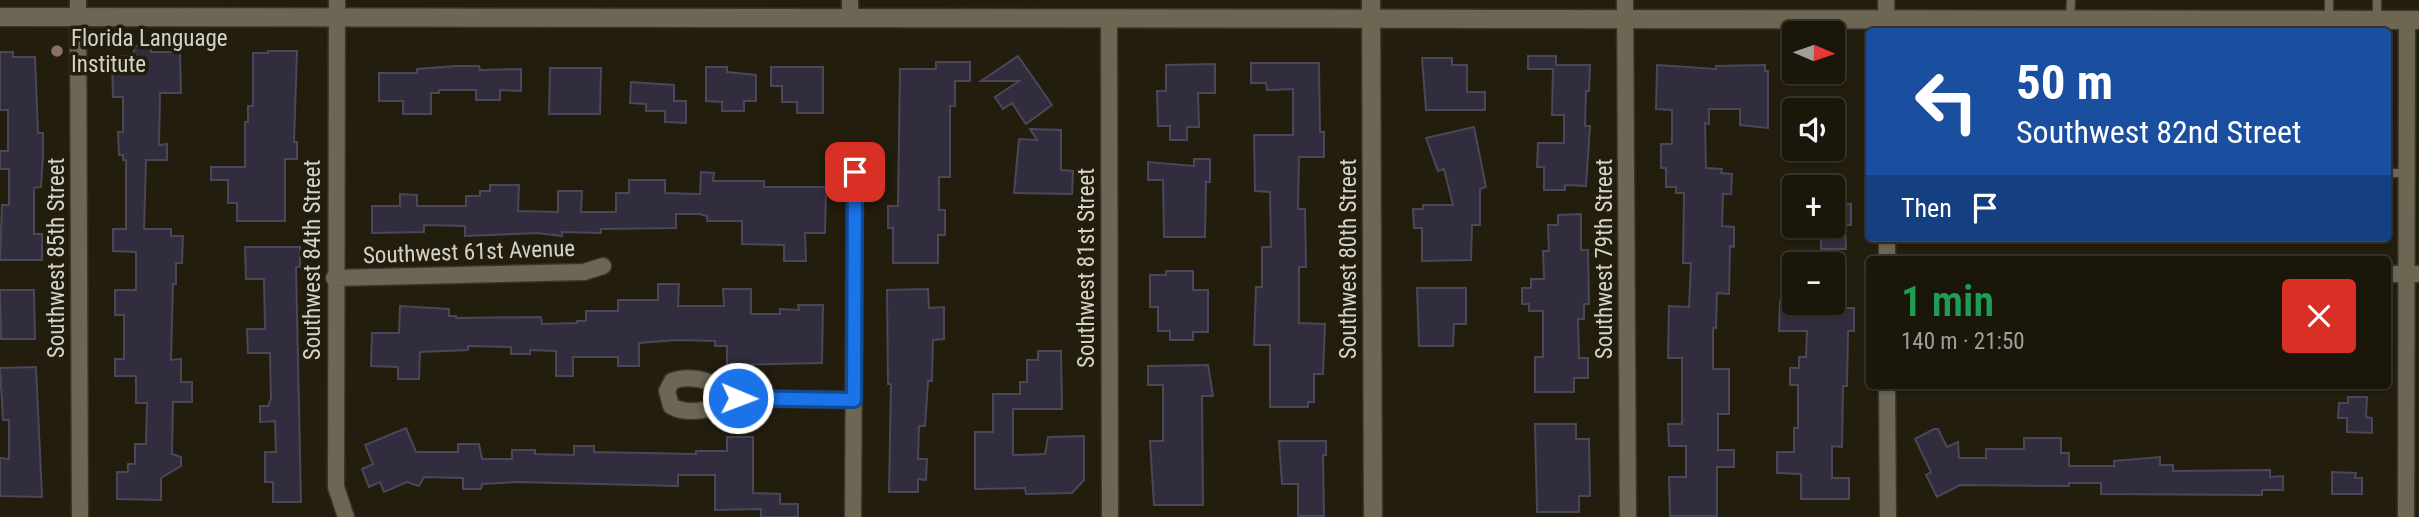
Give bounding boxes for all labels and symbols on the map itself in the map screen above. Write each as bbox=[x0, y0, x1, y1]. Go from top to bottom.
north arrow bbox=[1782, 21, 1844, 84]
place label: Florida Language Institute bbox=[71, 25, 228, 78]
marker: Florida Language Institute bbox=[49, 43, 65, 59]
pin bbox=[825, 142, 885, 202]
street label: Southwest 85th Street bbox=[43, 158, 70, 358]
street label: Southwest 80th Street bbox=[1335, 159, 1362, 359]
street label: Southwest 79th Street bbox=[1591, 159, 1618, 359]
street label: Southwest 84th Street bbox=[299, 160, 326, 360]
street label: Southwest 81st Street bbox=[1073, 168, 1100, 368]
street label: Southwest 61st Avenue bbox=[362, 235, 576, 269]
position arrow bbox=[701, 361, 775, 435]

